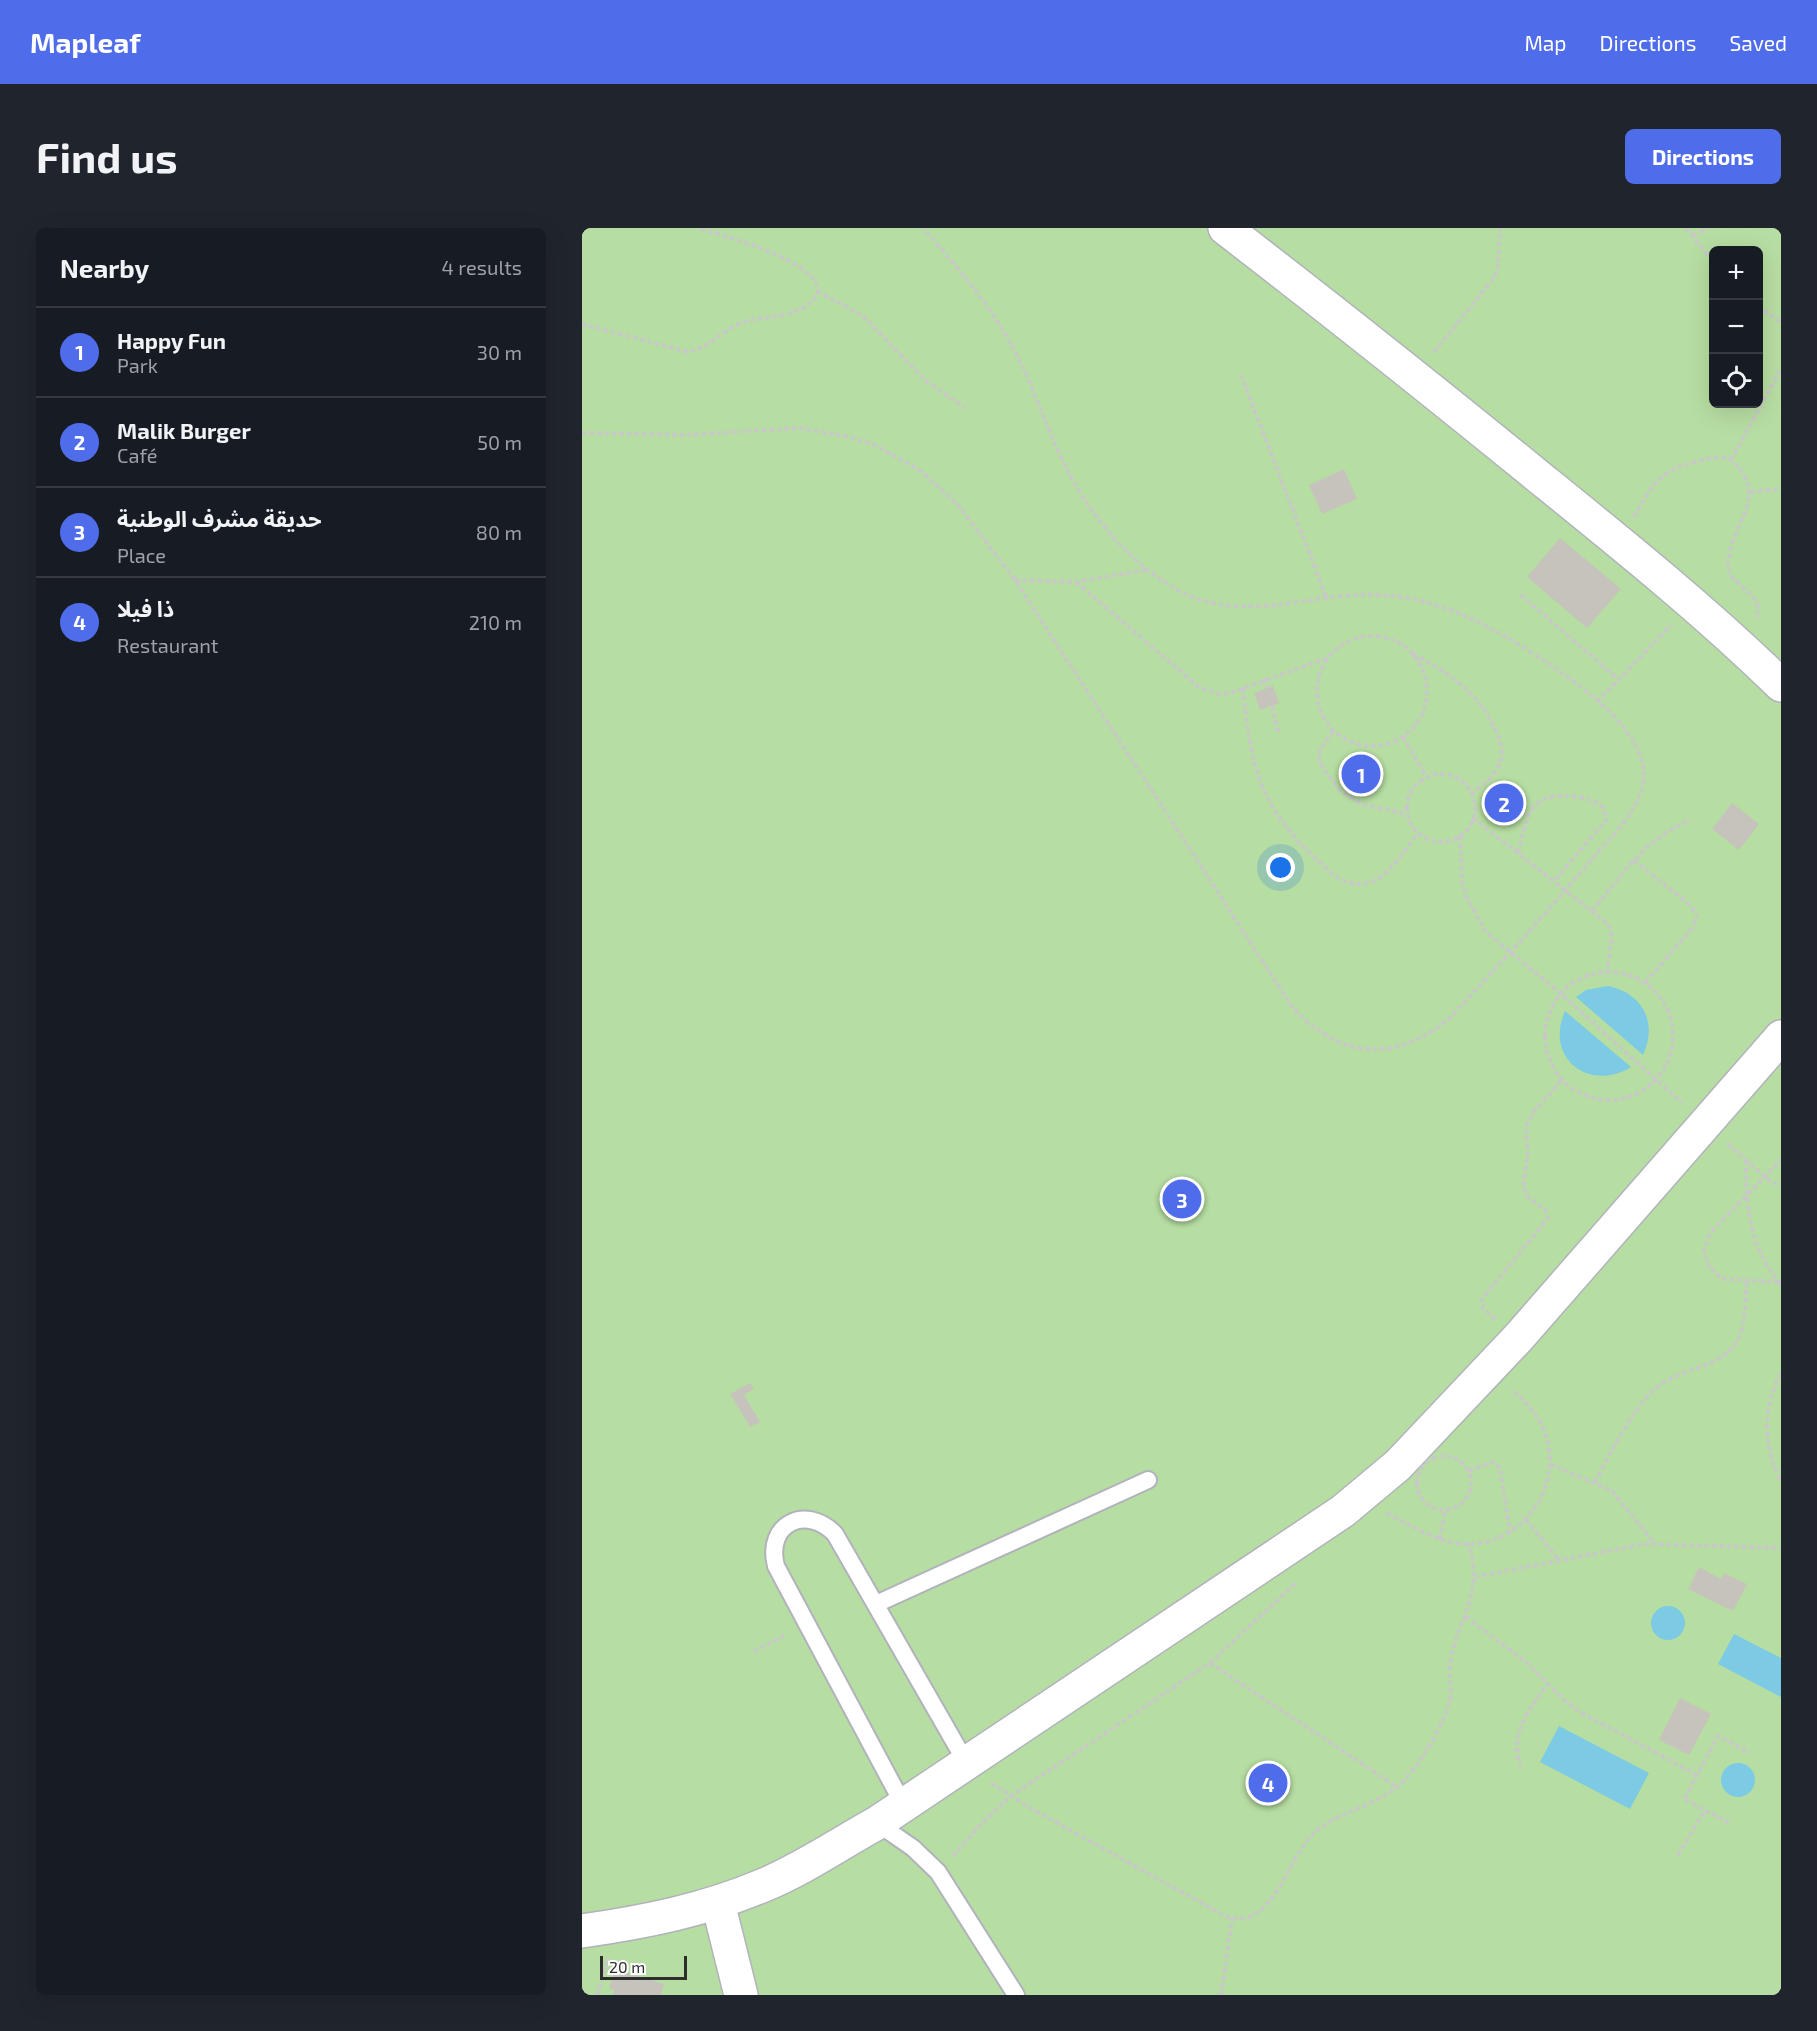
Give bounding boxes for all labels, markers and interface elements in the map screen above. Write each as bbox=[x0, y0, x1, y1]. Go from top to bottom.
text: Mapleaf bbox=[30, 25, 141, 59]
text: Map bbox=[1524, 30, 1567, 55]
text: Directions bbox=[1600, 30, 1696, 55]
text: Saved bbox=[1729, 30, 1787, 55]
button: Directions bbox=[1625, 129, 1781, 184]
text: Find us bbox=[36, 131, 178, 181]
map controls bbox=[1709, 246, 1763, 408]
button: + bbox=[1709, 246, 1763, 300]
text: Nearby bbox=[60, 252, 149, 283]
text: 4 results bbox=[442, 255, 522, 279]
button: − bbox=[1709, 300, 1763, 354]
text: Happy Fun bbox=[117, 327, 226, 353]
text: 1 bbox=[75, 340, 84, 364]
text: 30 m bbox=[477, 340, 522, 364]
text: Park bbox=[117, 353, 158, 377]
button: locate bbox=[1709, 354, 1763, 408]
text: Malik Burger bbox=[117, 417, 251, 443]
text: 2 bbox=[74, 430, 85, 454]
text: 50 m bbox=[477, 430, 522, 454]
text: Café bbox=[117, 443, 158, 467]
text: حديقة مشرف الوطنية bbox=[117, 505, 322, 531]
text: 3 bbox=[74, 520, 85, 544]
text: 80 m bbox=[476, 520, 522, 544]
text: Place bbox=[117, 543, 166, 567]
text: ذا فيلا bbox=[117, 595, 174, 621]
text: 4 bbox=[73, 610, 86, 634]
text: 210 m bbox=[469, 610, 522, 634]
text: Restaurant bbox=[117, 633, 218, 657]
pin: 1 bbox=[1342, 752, 1380, 796]
pin: 2 bbox=[1484, 780, 1524, 826]
your location bbox=[1266, 853, 1295, 882]
pin: 3 bbox=[1162, 1176, 1202, 1222]
pin: 4 bbox=[1248, 1760, 1288, 1806]
scale bar bbox=[600, 1953, 687, 1980]
text: 20 m bbox=[609, 1957, 645, 1976]

